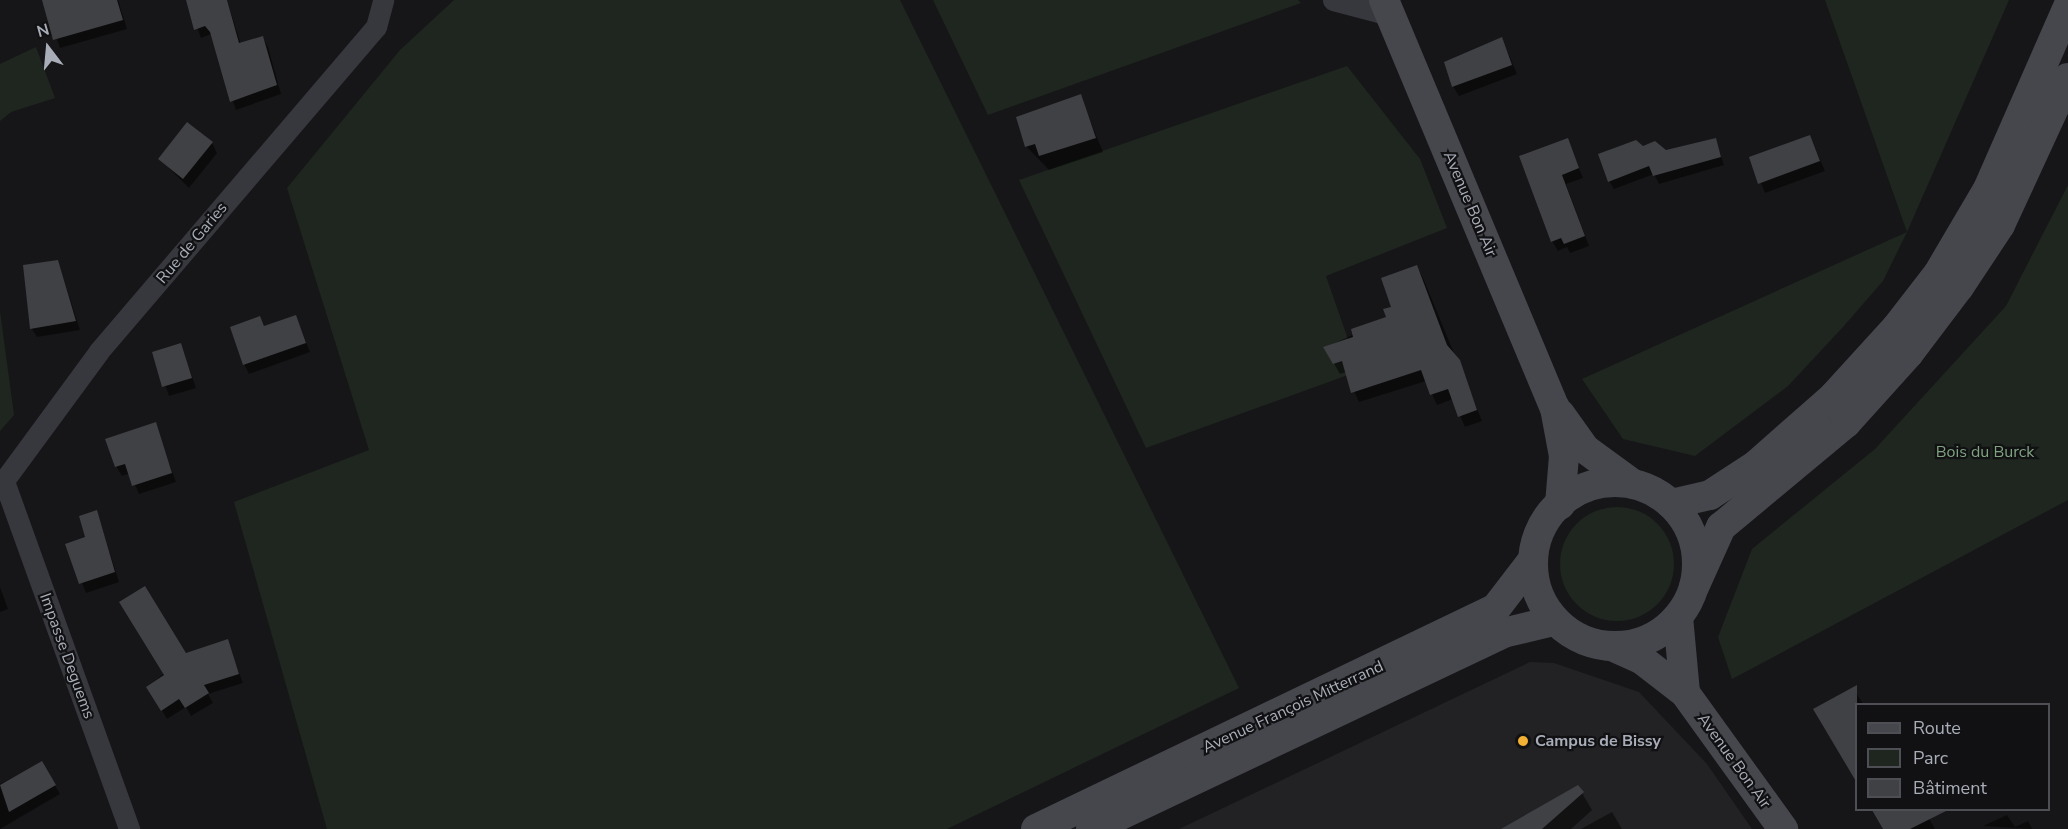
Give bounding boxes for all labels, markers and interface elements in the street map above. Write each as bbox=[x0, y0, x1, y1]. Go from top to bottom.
north arrow bbox=[18, 18, 78, 78]
text: N bbox=[34, 18, 52, 43]
street label: Avenue Bon Air bbox=[1439, 148, 1501, 260]
street label: Rue de Garies bbox=[153, 199, 231, 287]
park label: Bois du Burck bbox=[1936, 442, 2034, 462]
street label: Impasse Deguems bbox=[35, 591, 99, 721]
street label: Avenue François Mitterrand bbox=[1200, 657, 1386, 757]
legend bbox=[1855, 703, 2050, 811]
street label: Avenue Bon Air bbox=[1693, 710, 1775, 812]
text: Route bbox=[1913, 716, 1961, 740]
place label: Campus de Bissy bbox=[1535, 731, 1661, 751]
marker: Campus de Bissy bbox=[1516, 734, 1530, 748]
text: Parc bbox=[1913, 746, 1948, 770]
text: Bâtiment bbox=[1913, 776, 1987, 800]

